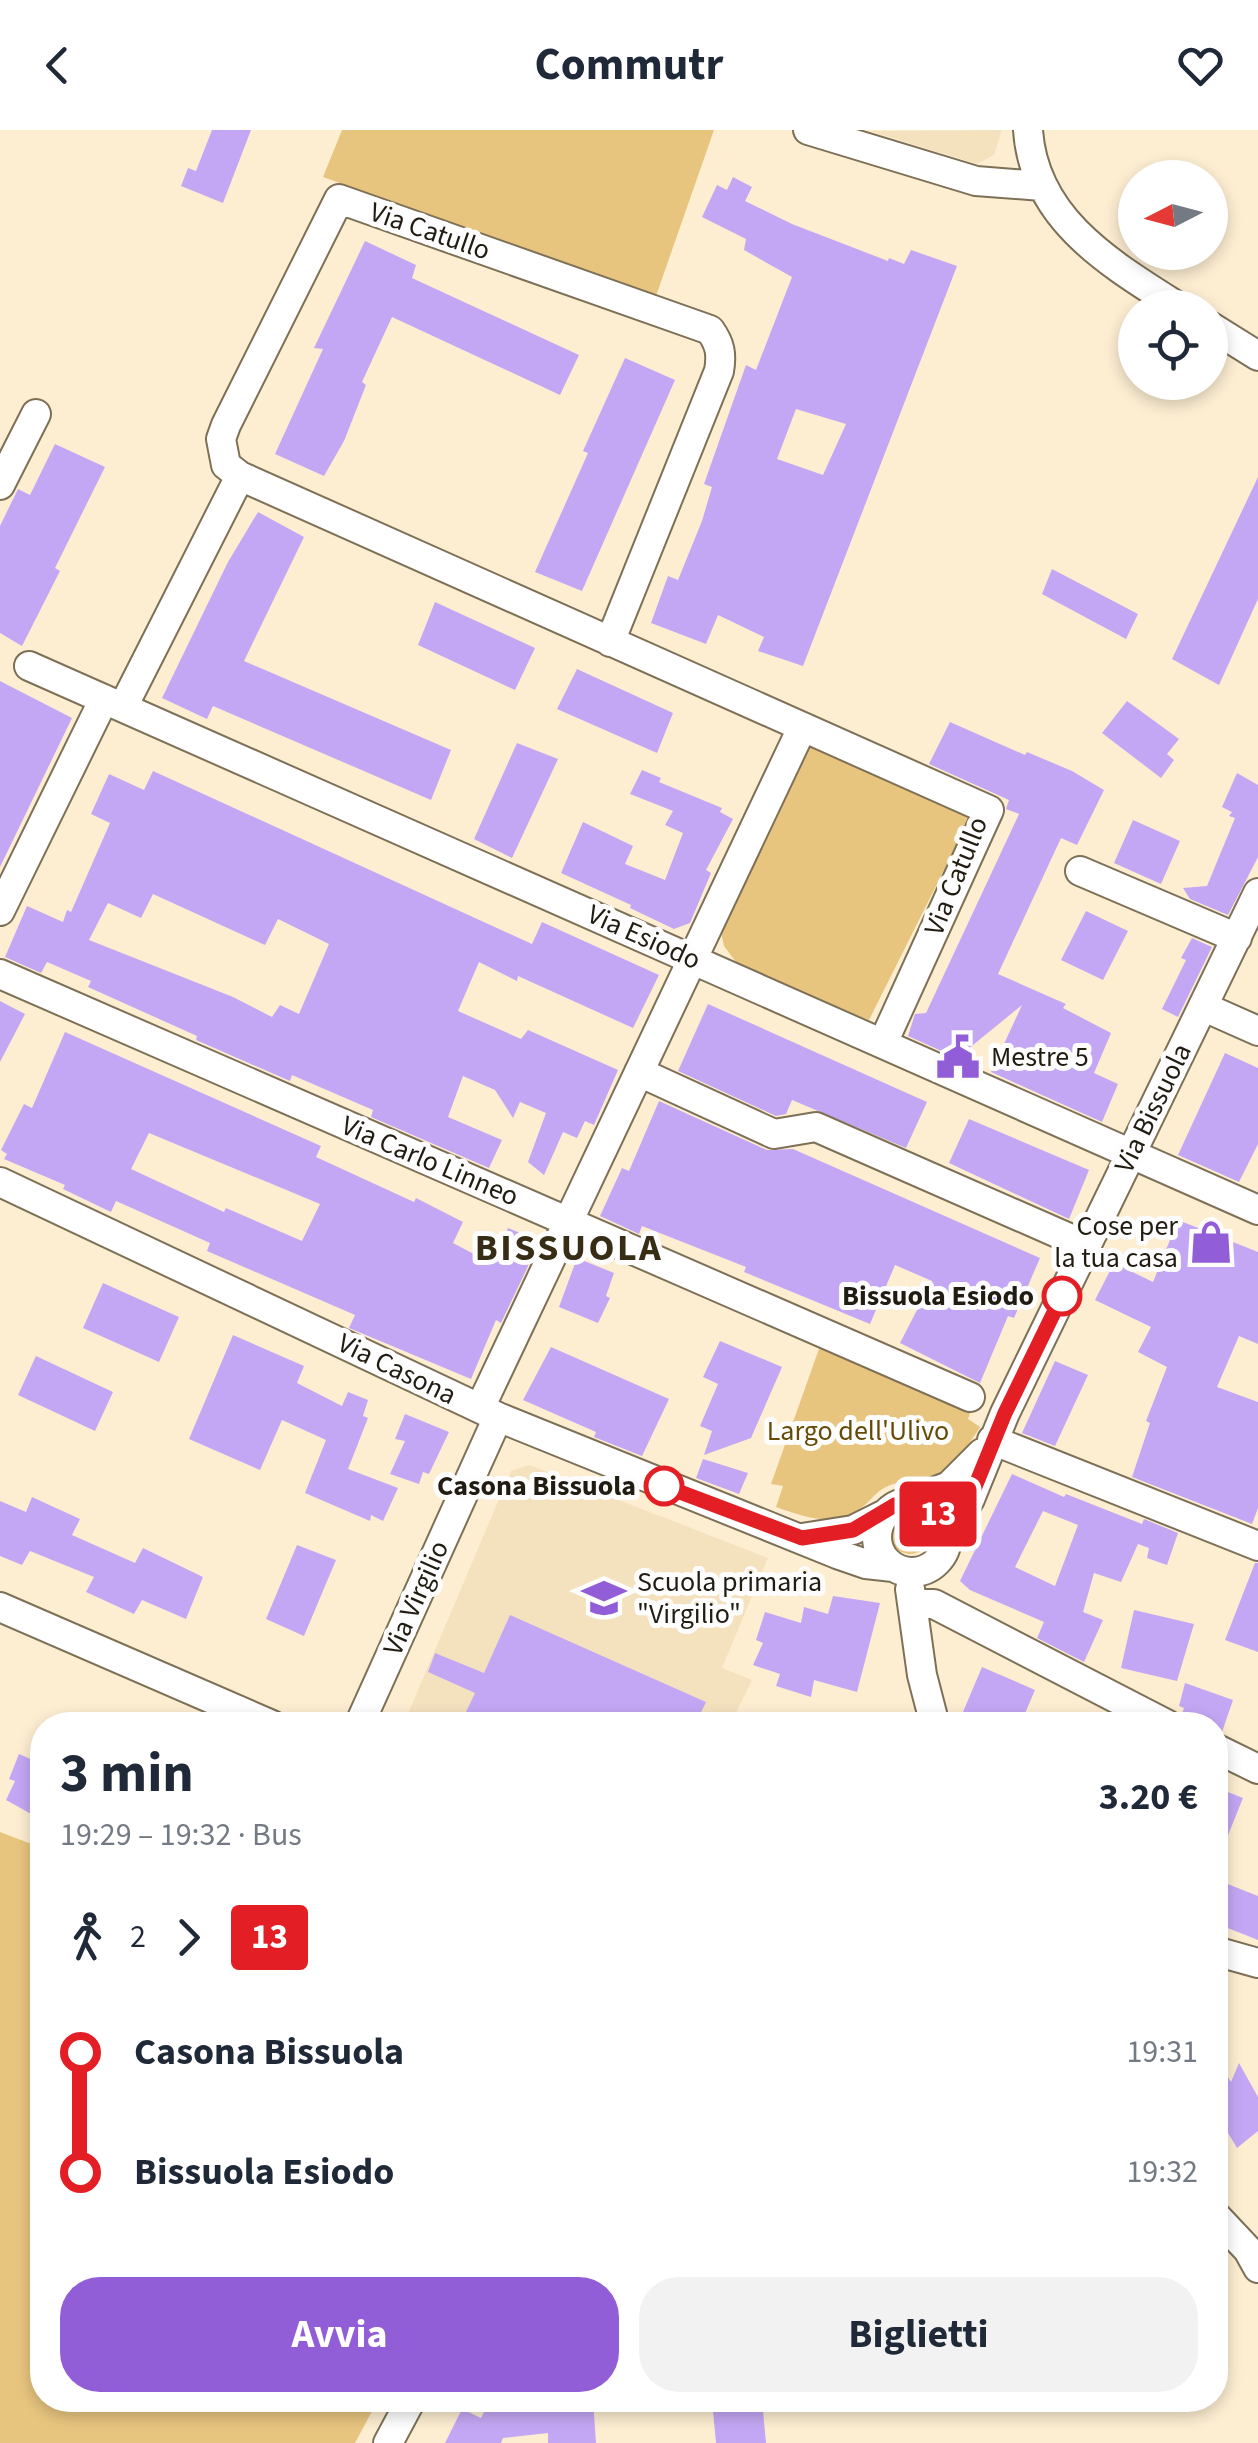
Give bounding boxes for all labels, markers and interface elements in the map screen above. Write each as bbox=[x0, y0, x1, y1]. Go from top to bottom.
text: Commutr bbox=[534, 33, 724, 97]
icon: back bbox=[30, 38, 85, 93]
icon: heart bbox=[1173, 38, 1228, 93]
north arrow bbox=[1118, 160, 1228, 270]
map controls bbox=[1118, 160, 1228, 400]
street label: Via Catullo bbox=[364, 192, 496, 270]
button: locate bbox=[1118, 290, 1228, 400]
street label: Via Catullo bbox=[914, 811, 998, 941]
street label: Via Esiodo bbox=[581, 894, 707, 980]
public building icon: Mestre 5 bbox=[934, 1033, 982, 1081]
place label: Mestre 5 bbox=[991, 1037, 1089, 1077]
street label: Via Bissuola bbox=[1104, 1037, 1202, 1179]
street label: Via Carlo Linneo bbox=[335, 1106, 525, 1216]
place label: Cose per la tua casa bbox=[1054, 1206, 1178, 1278]
shop icon: Cose per la tua casa bbox=[1187, 1218, 1235, 1266]
district label: BISSUOLA bbox=[475, 1221, 663, 1275]
place label: Bissuola Esiodo bbox=[842, 1276, 1034, 1316]
marker: Bissuola Esiodo bbox=[1043, 1277, 1081, 1315]
street label: Via Casona bbox=[331, 1323, 463, 1415]
park label: Largo dell'Ulivo bbox=[767, 1411, 949, 1451]
place label: Casona Bissuola bbox=[437, 1466, 636, 1506]
marker: Casona Bissuola bbox=[645, 1467, 683, 1505]
line badge: 13 bbox=[893, 1482, 983, 1546]
text: 13 bbox=[920, 1489, 956, 1539]
street label: Via Virgilio bbox=[373, 1534, 459, 1662]
place label: Scuola primaria "Virgilio" bbox=[637, 1562, 822, 1634]
school or university icon: Scuola primaria "Virgilio" bbox=[580, 1574, 628, 1622]
text: 3 min bbox=[60, 1735, 194, 1813]
text: 3.20 € bbox=[1099, 1770, 1198, 1824]
text: 19:29 – 19:32 · Bus bbox=[60, 1812, 302, 1858]
icon: walk bbox=[60, 1910, 115, 1965]
icon: forward bbox=[161, 1910, 216, 1965]
text: 13 bbox=[251, 1912, 288, 1962]
text: 2 bbox=[130, 1914, 146, 1960]
text: Casona Bissuola bbox=[134, 2025, 404, 2079]
text: 19:31 bbox=[1126, 2029, 1198, 2075]
text: Bissuola Esiodo bbox=[134, 2145, 394, 2199]
text: 19:32 bbox=[1126, 2149, 1198, 2195]
button: Avvia bbox=[60, 2277, 619, 2392]
button: Biglietti bbox=[639, 2277, 1198, 2392]

